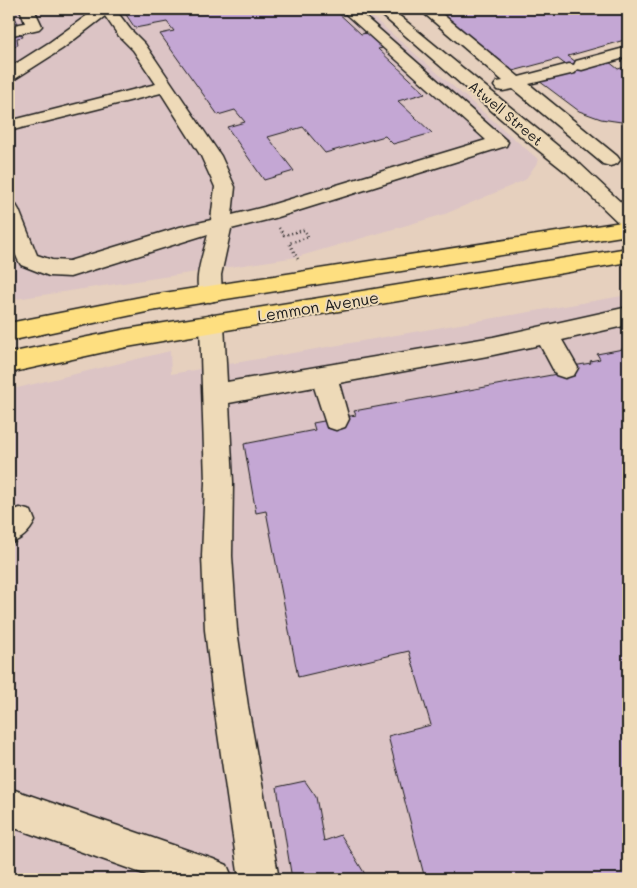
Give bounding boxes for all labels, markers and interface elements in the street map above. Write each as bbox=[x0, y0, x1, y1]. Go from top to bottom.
street label: Atwell Street bbox=[465, 76, 547, 150]
street label: Lemmon Avenue bbox=[256, 286, 380, 326]

